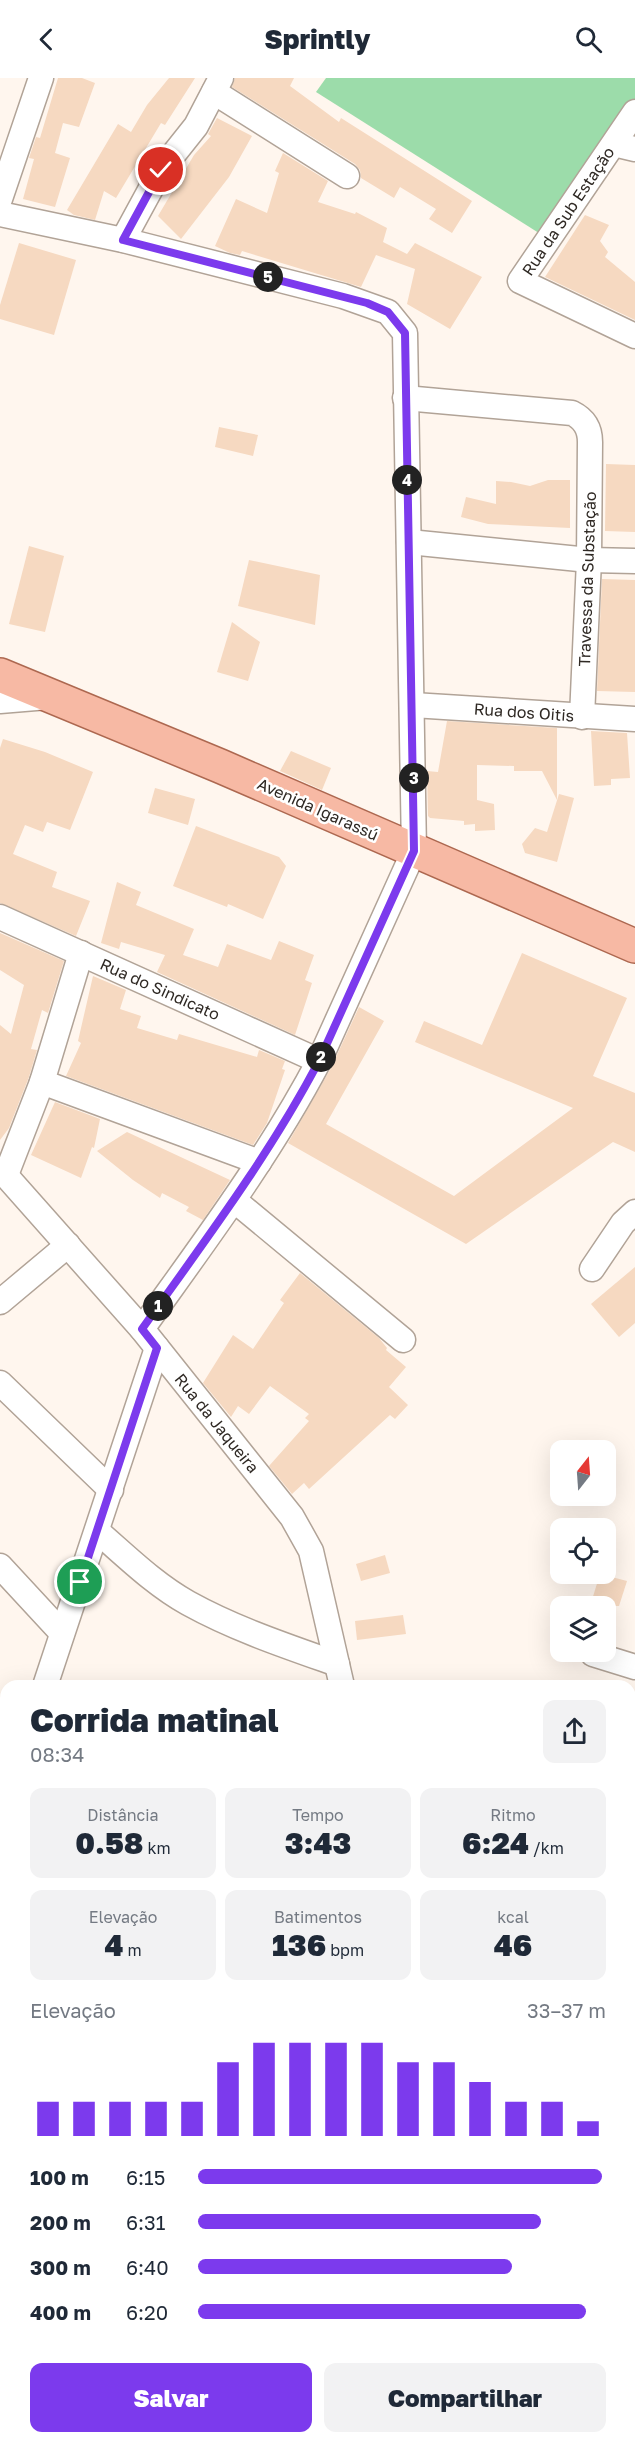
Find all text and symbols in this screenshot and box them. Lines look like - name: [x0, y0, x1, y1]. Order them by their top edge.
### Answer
- icon: back: [30, 23, 63, 56]
- text: Sprintly: [265, 23, 370, 55]
- icon: search: [572, 23, 605, 56]
- street label: Rua da Sub Estação: [517, 143, 619, 279]
- pin: [135, 144, 186, 195]
- icon: check: [144, 153, 177, 186]
- pin: 5: [253, 262, 283, 292]
- text: 5: [263, 267, 273, 287]
- pin: 4: [392, 465, 422, 495]
- text: 4: [402, 470, 412, 490]
- street label: Travessa da Substação: [574, 491, 600, 667]
- street label: Rua dos Oitis: [473, 699, 575, 725]
- pin: 3: [399, 763, 429, 793]
- text: 3: [409, 768, 419, 788]
- street label: Avenida Igarassú: [254, 773, 382, 845]
- street label: Rua do Sindicato: [97, 954, 223, 1024]
- pin: 2: [306, 1042, 336, 1072]
- text: 2: [316, 1047, 326, 1067]
- pin: 1: [143, 1291, 173, 1321]
- text: 1: [154, 1296, 162, 1316]
- street label: Rua da Jaqueira: [171, 1369, 263, 1477]
- north arrow: [550, 1440, 616, 1506]
- map controls: [550, 1440, 616, 1662]
- button: locate: [550, 1518, 616, 1584]
- pin: [54, 1556, 105, 1607]
- icon: arrive: [63, 1565, 96, 1598]
- button: layers: [550, 1596, 616, 1662]
- text: Corrida matinal: [30, 1700, 279, 1739]
- button: share: [543, 1700, 606, 1763]
- text: 08:34: [30, 1742, 85, 1766]
- text: Distância: [87, 1805, 159, 1825]
- text: Tempo: [292, 1805, 344, 1825]
- text: Ritmo: [490, 1805, 536, 1825]
- text: 0.58: [75, 1825, 144, 1861]
- text: 3:43: [285, 1825, 351, 1861]
- text: 6:24: [462, 1825, 529, 1861]
- text: km: [144, 1838, 171, 1858]
- text: /km: [529, 1838, 564, 1858]
- text: Elevação: [89, 1907, 157, 1927]
- text: Batimentos: [274, 1907, 362, 1927]
- text: kcal: [497, 1907, 529, 1927]
- text: 4: [104, 1927, 123, 1963]
- text: 136: [272, 1927, 326, 1963]
- text: 46: [494, 1927, 532, 1963]
- text: m: [123, 1940, 142, 1960]
- text: bpm: [326, 1940, 364, 1960]
- text: Elevação: [30, 1998, 116, 2022]
- text: 33–37 m: [527, 1998, 606, 2022]
- text: 100 m: [30, 2165, 89, 2189]
- text: 6:15: [126, 2165, 165, 2189]
- text: 200 m: [30, 2210, 91, 2234]
- text: 6:31: [126, 2210, 166, 2234]
- text: 300 m: [30, 2255, 91, 2279]
- text: 6:40: [126, 2255, 169, 2279]
- text: 400 m: [30, 2300, 91, 2324]
- text: 6:20: [126, 2300, 168, 2324]
- button: Salvar: [30, 2363, 312, 2432]
- button: Compartilhar: [324, 2363, 606, 2432]

